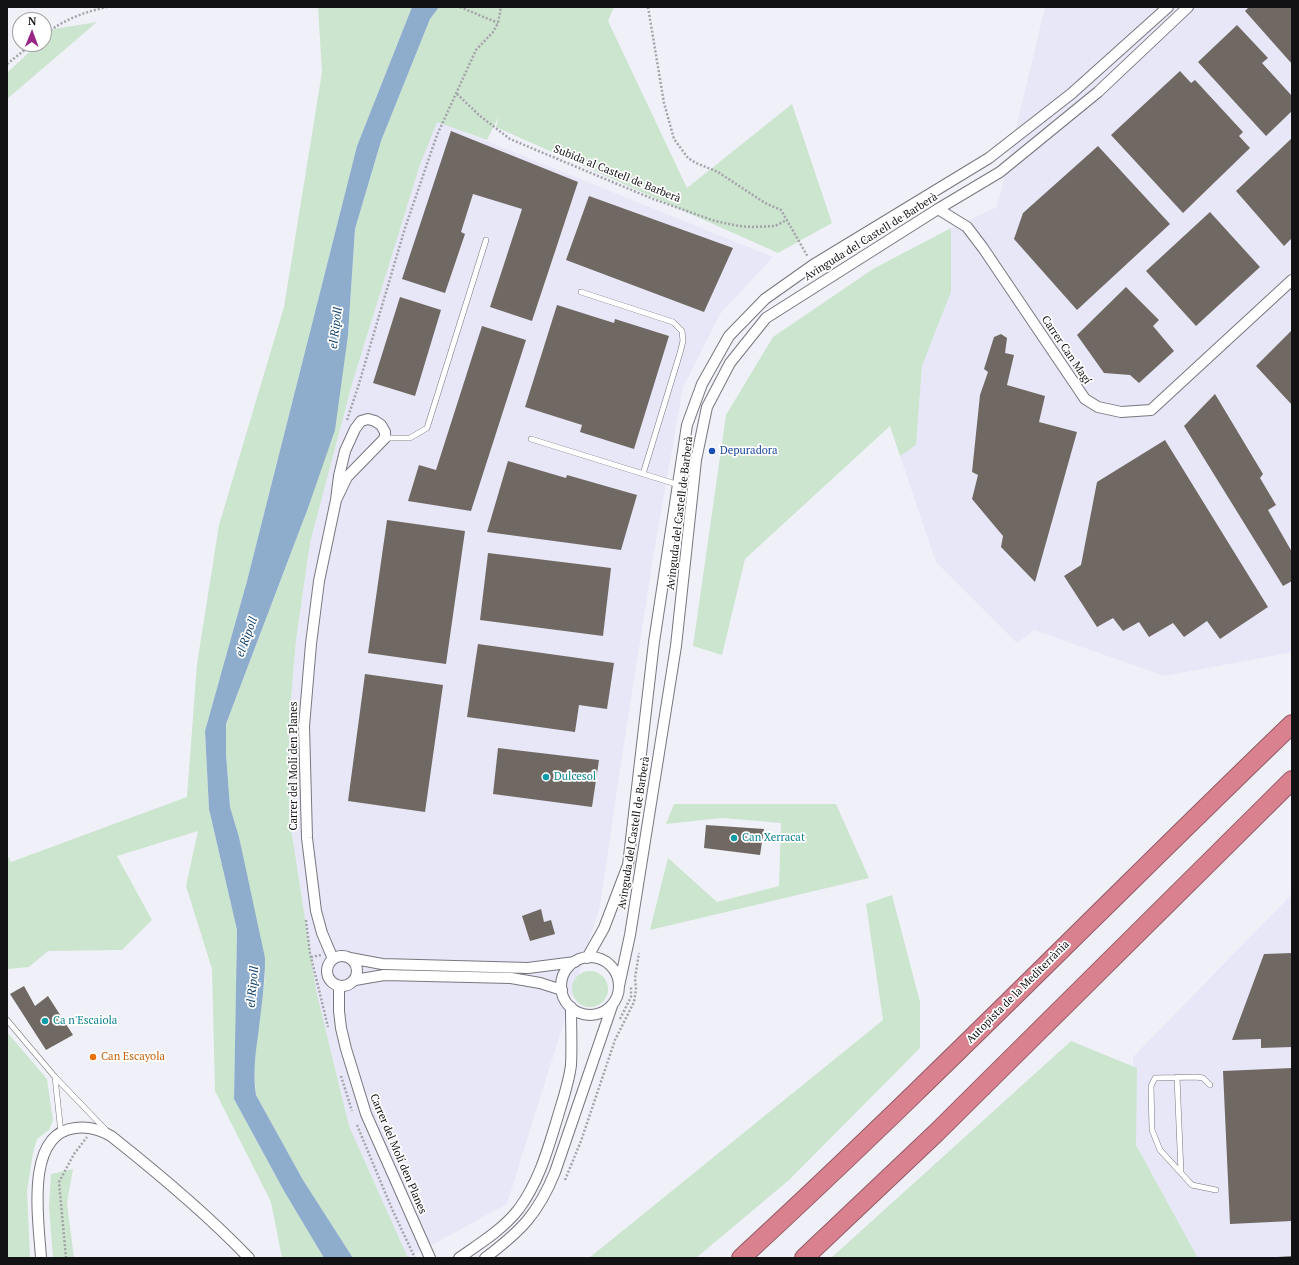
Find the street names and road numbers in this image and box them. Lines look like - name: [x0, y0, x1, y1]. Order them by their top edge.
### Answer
- street label: Subida al Castell de Barberà: [552, 142, 682, 206]
- street label: Avinguda del Castell de Barberà: [802, 190, 940, 284]
- street label: Carrer Can Magí: [1038, 313, 1094, 387]
- street label: Avinguda del Castell de Barberà: [664, 435, 696, 591]
- street label: Carrer del Molí den Planes: [287, 701, 301, 831]
- street label: Avinguda del Castell de Barberà: [615, 756, 653, 910]
- street label: Autopista de la Mediterrània: [964, 938, 1072, 1046]
- street label: Carrer del Molí den Planes: [367, 1092, 429, 1216]

